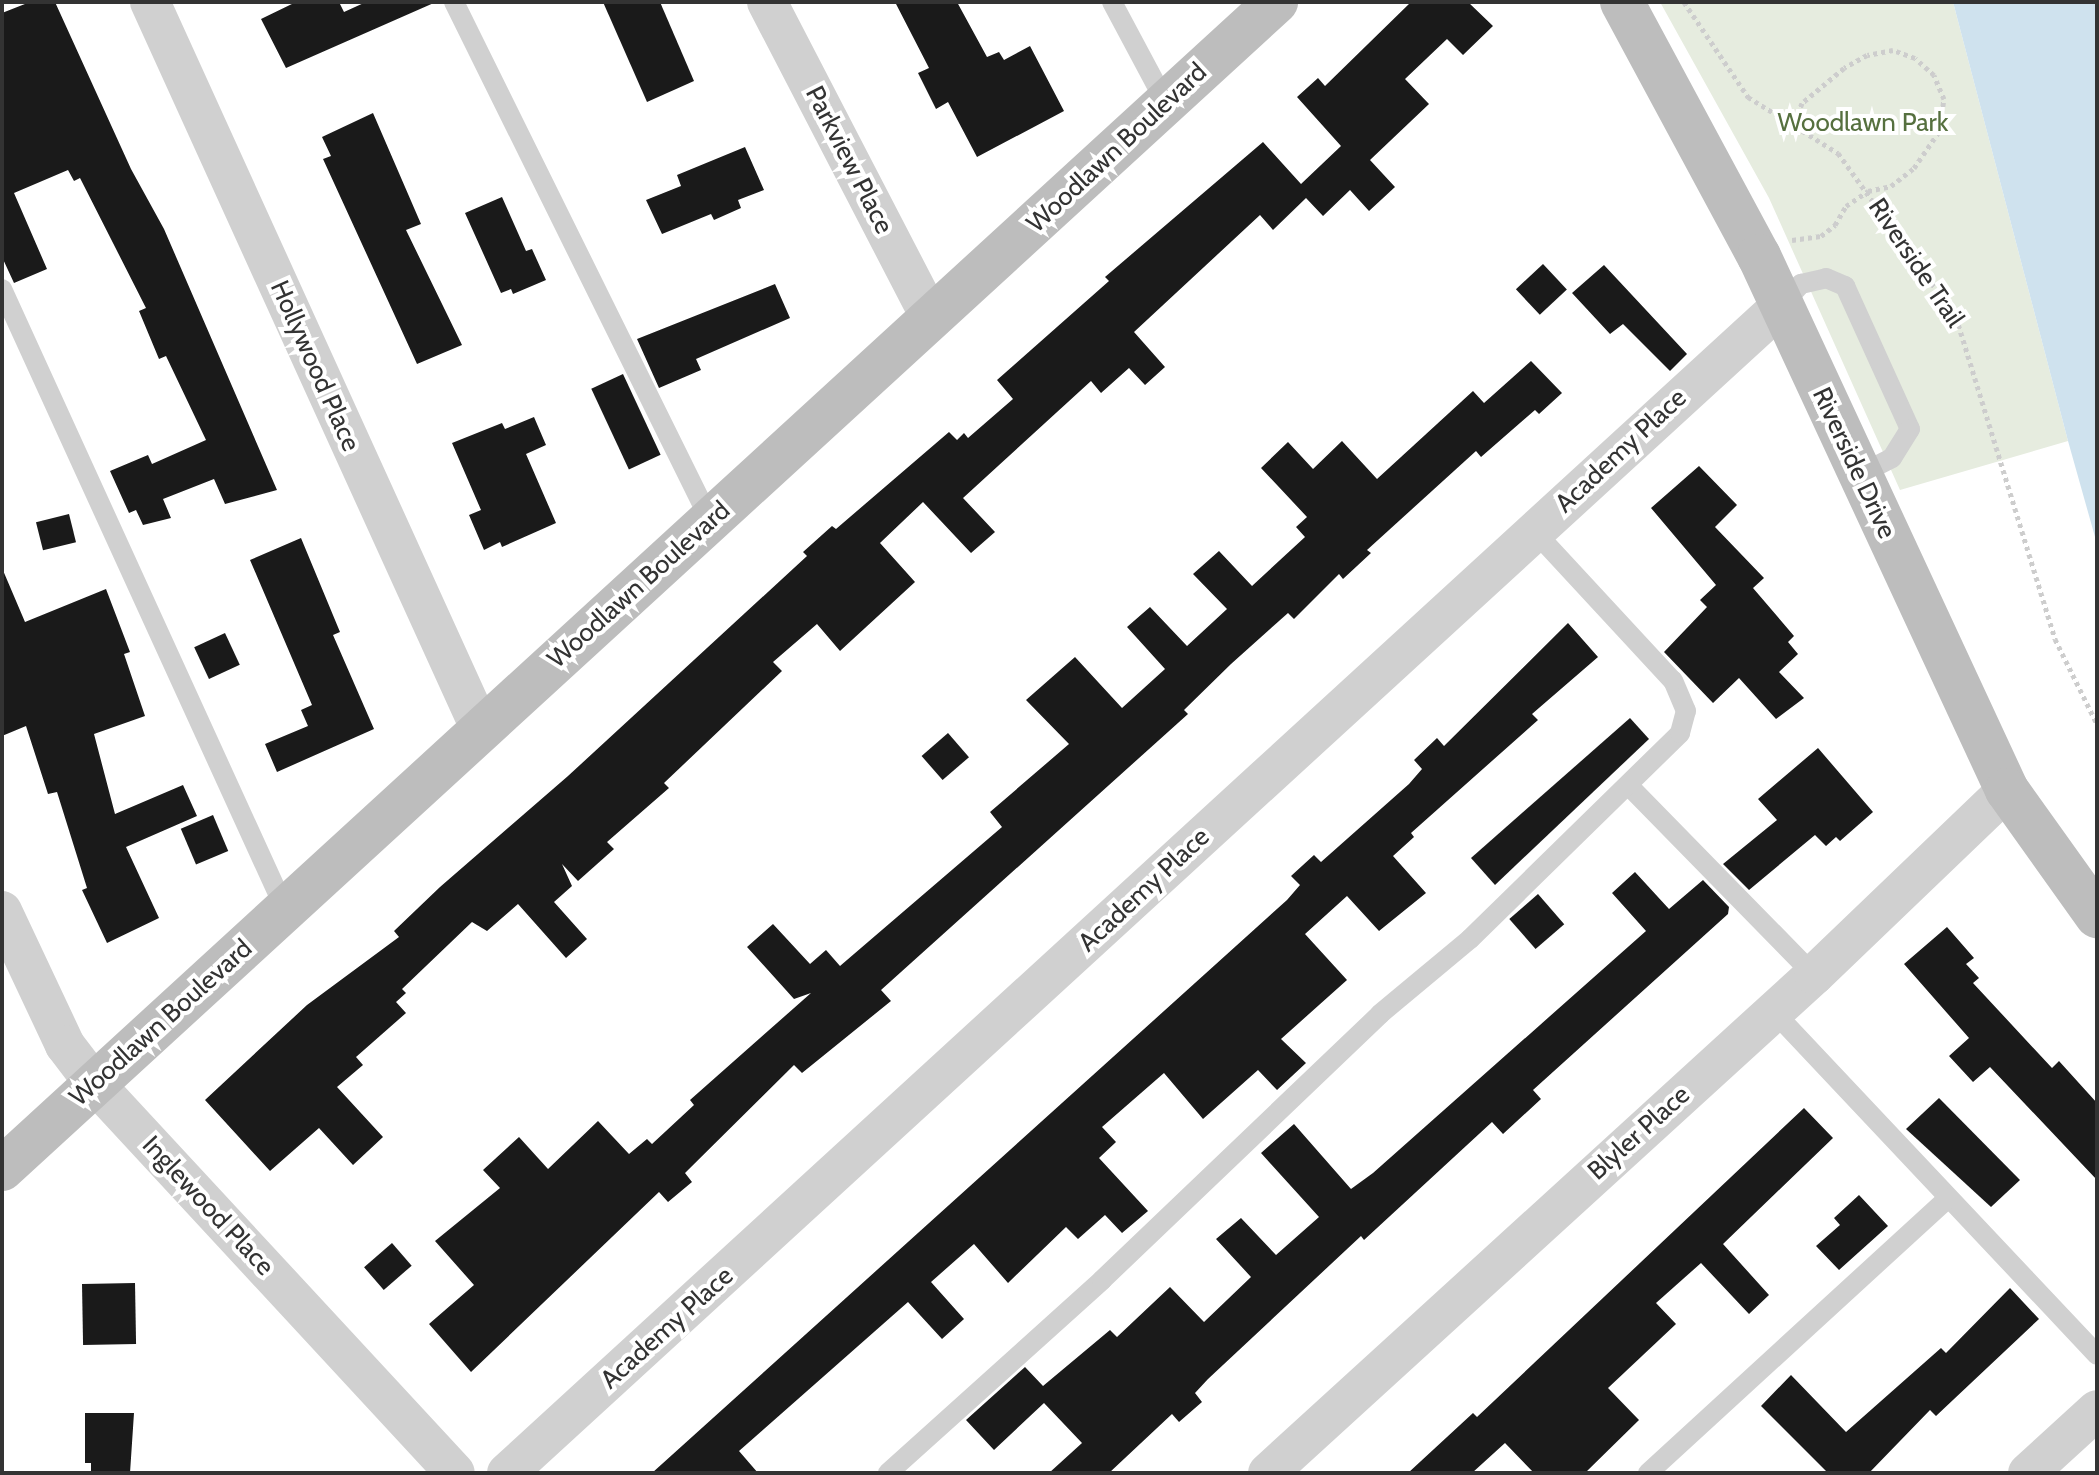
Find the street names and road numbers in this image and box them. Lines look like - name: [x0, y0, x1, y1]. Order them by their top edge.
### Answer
- street label: Woodlawn Boulevard: [1021, 57, 1213, 239]
- street label: Parkview Place: [798, 81, 900, 239]
- street label: Riverside Trail: [1861, 193, 1971, 333]
- street label: Hollywood Place: [263, 276, 367, 456]
- street label: Academy Place: [1549, 382, 1693, 520]
- street label: Riverside Drive: [1805, 382, 1903, 544]
- street label: Woodlawn Boulevard: [542, 495, 736, 675]
- street label: Academy Place: [1072, 821, 1216, 959]
- street label: Woodlawn Boulevard: [64, 933, 258, 1113]
- street label: Blyler Place: [1582, 1079, 1696, 1187]
- street label: Inglewood Place: [136, 1130, 280, 1282]
- street label: Academy Place: [594, 1260, 740, 1396]

